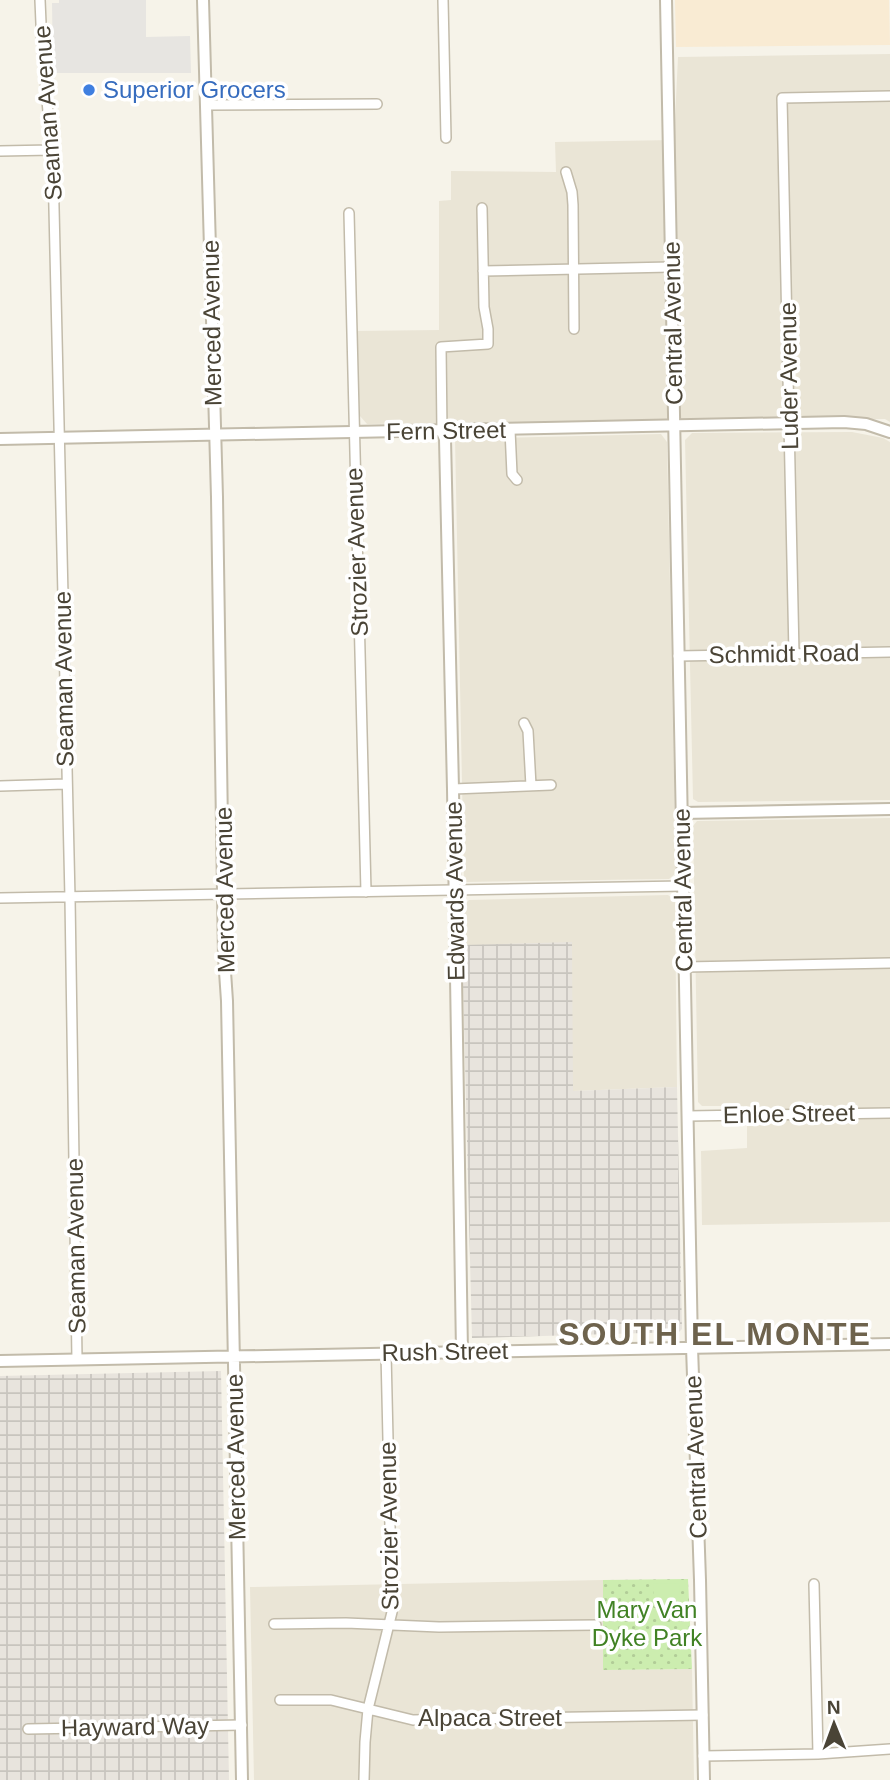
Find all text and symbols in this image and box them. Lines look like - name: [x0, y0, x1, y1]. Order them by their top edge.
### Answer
- street label: Seaman Avenue: [28, 24, 67, 202]
- place label: Superior Grocers: [103, 76, 286, 103]
- marker: Superior Grocers: [81, 82, 97, 98]
- street label: Merced Avenue: [197, 240, 226, 406]
- street label: Central Avenue: [658, 241, 687, 405]
- street label: Luder Avenue: [774, 302, 803, 450]
- street label: Fern Street: [386, 416, 507, 445]
- street label: Strozier Avenue: [340, 467, 373, 637]
- street label: Seaman Avenue: [48, 591, 79, 767]
- street label: Schmidt Road: [708, 639, 860, 668]
- street label: Edwards Avenue: [439, 801, 470, 981]
- street label: Merced Avenue: [210, 807, 239, 973]
- street label: Central Avenue: [668, 808, 697, 972]
- street label: Enloe Street: [723, 1099, 856, 1128]
- street label: Seaman Avenue: [60, 1158, 91, 1334]
- district label: SOUTH EL MONTE: [558, 1316, 872, 1352]
- street label: Rush Street: [381, 1337, 509, 1366]
- street label: Merced Avenue: [221, 1374, 250, 1540]
- street label: Central Avenue: [679, 1375, 712, 1539]
- street label: Strozier Avenue: [374, 1441, 403, 1611]
- park label: Mary Van Dyke Park: [592, 1596, 703, 1651]
- north arrow: [799, 1689, 869, 1759]
- text: N: [827, 1697, 841, 1718]
- street label: Alpaca Street: [418, 1704, 562, 1731]
- street label: Hayward Way: [61, 1712, 209, 1741]

